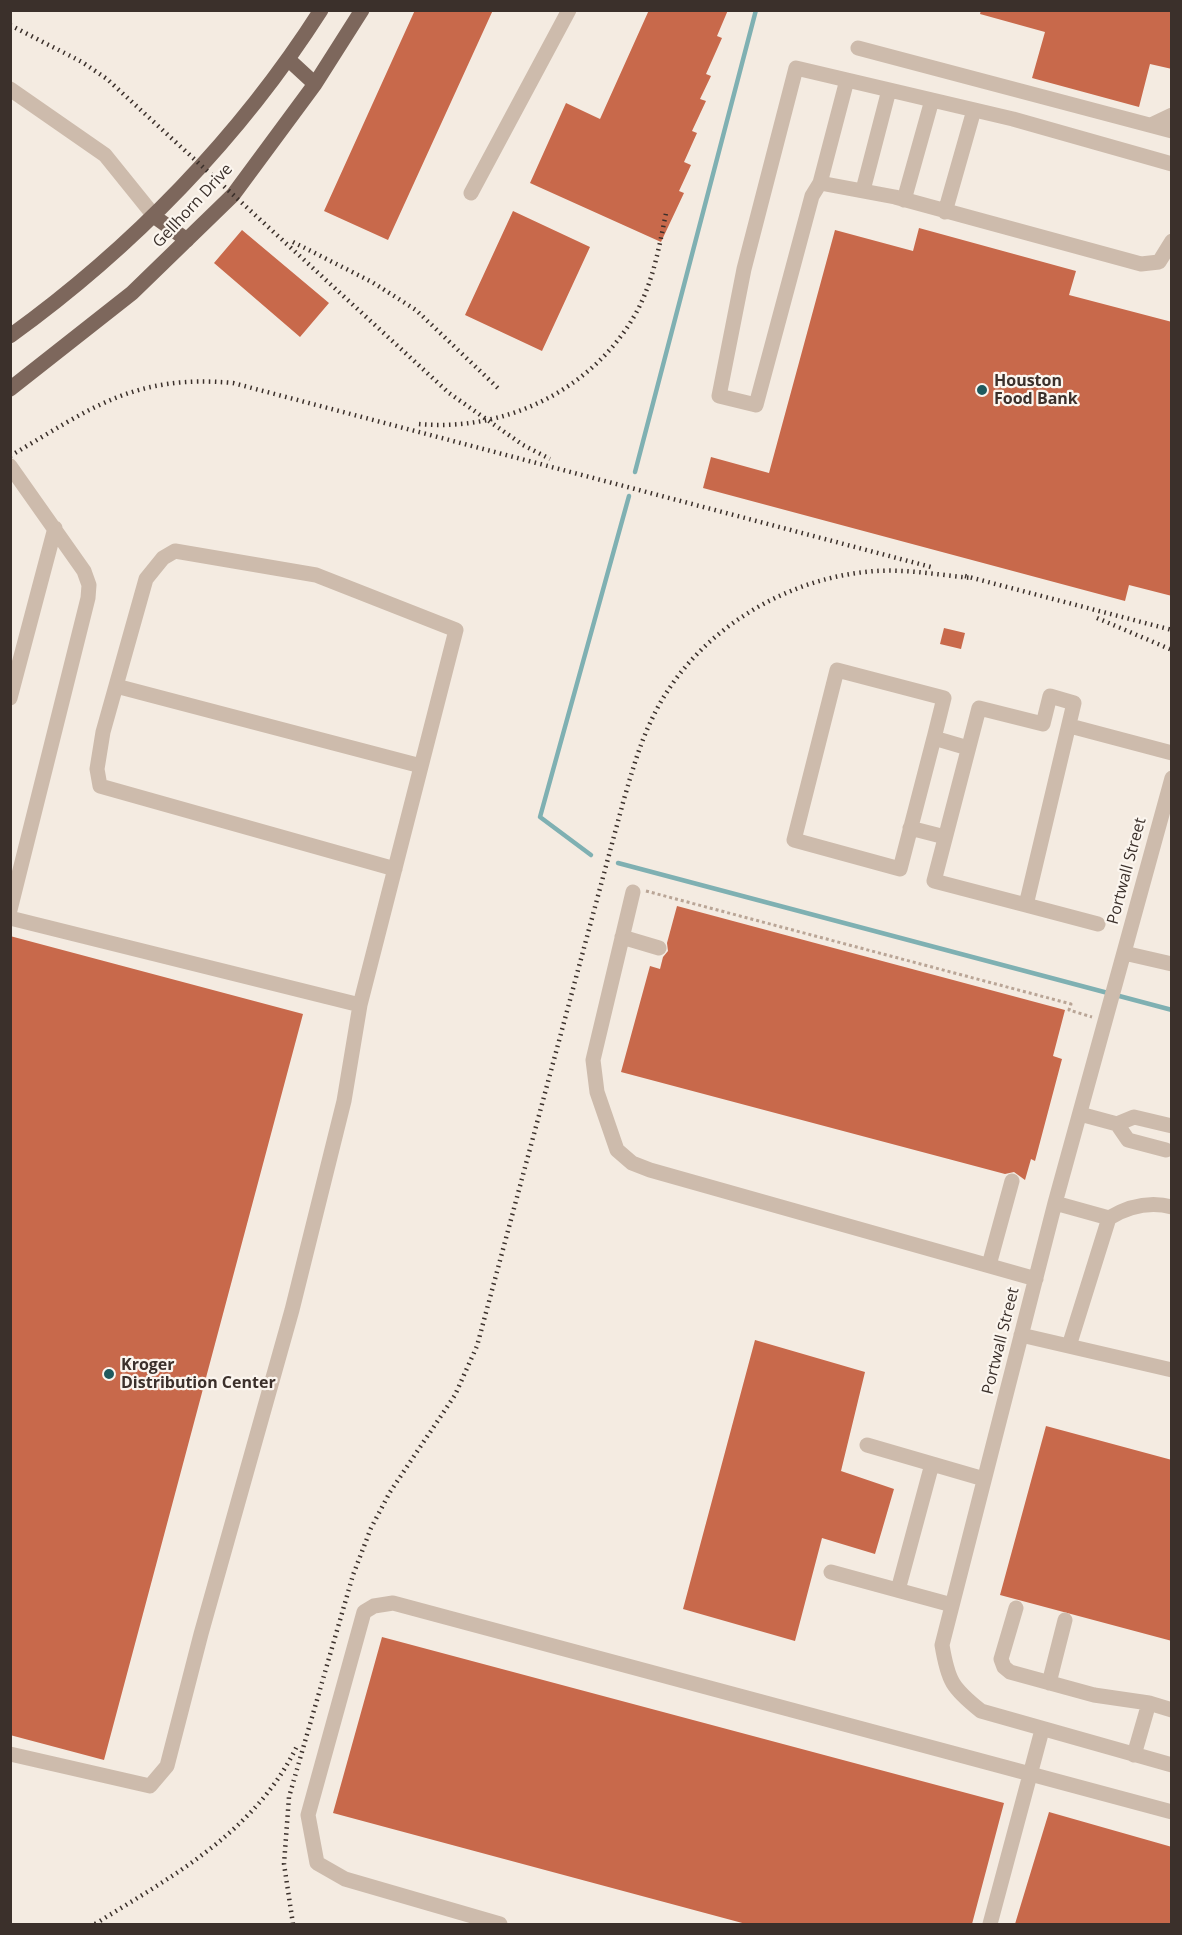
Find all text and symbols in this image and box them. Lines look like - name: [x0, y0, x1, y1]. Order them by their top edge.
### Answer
- street label: Gellhorn Drive: [149, 160, 237, 252]
- place label: Houston Food Bank: [994, 371, 1078, 409]
- marker: Houston Food Bank: [975, 383, 989, 397]
- street label: Portwall Street: [1104, 816, 1150, 926]
- street label: Portwall Street: [978, 1285, 1024, 1397]
- place label: Kroger Distribution Center: [121, 1355, 276, 1393]
- marker: Kroger Distribution Center: [102, 1367, 116, 1381]

